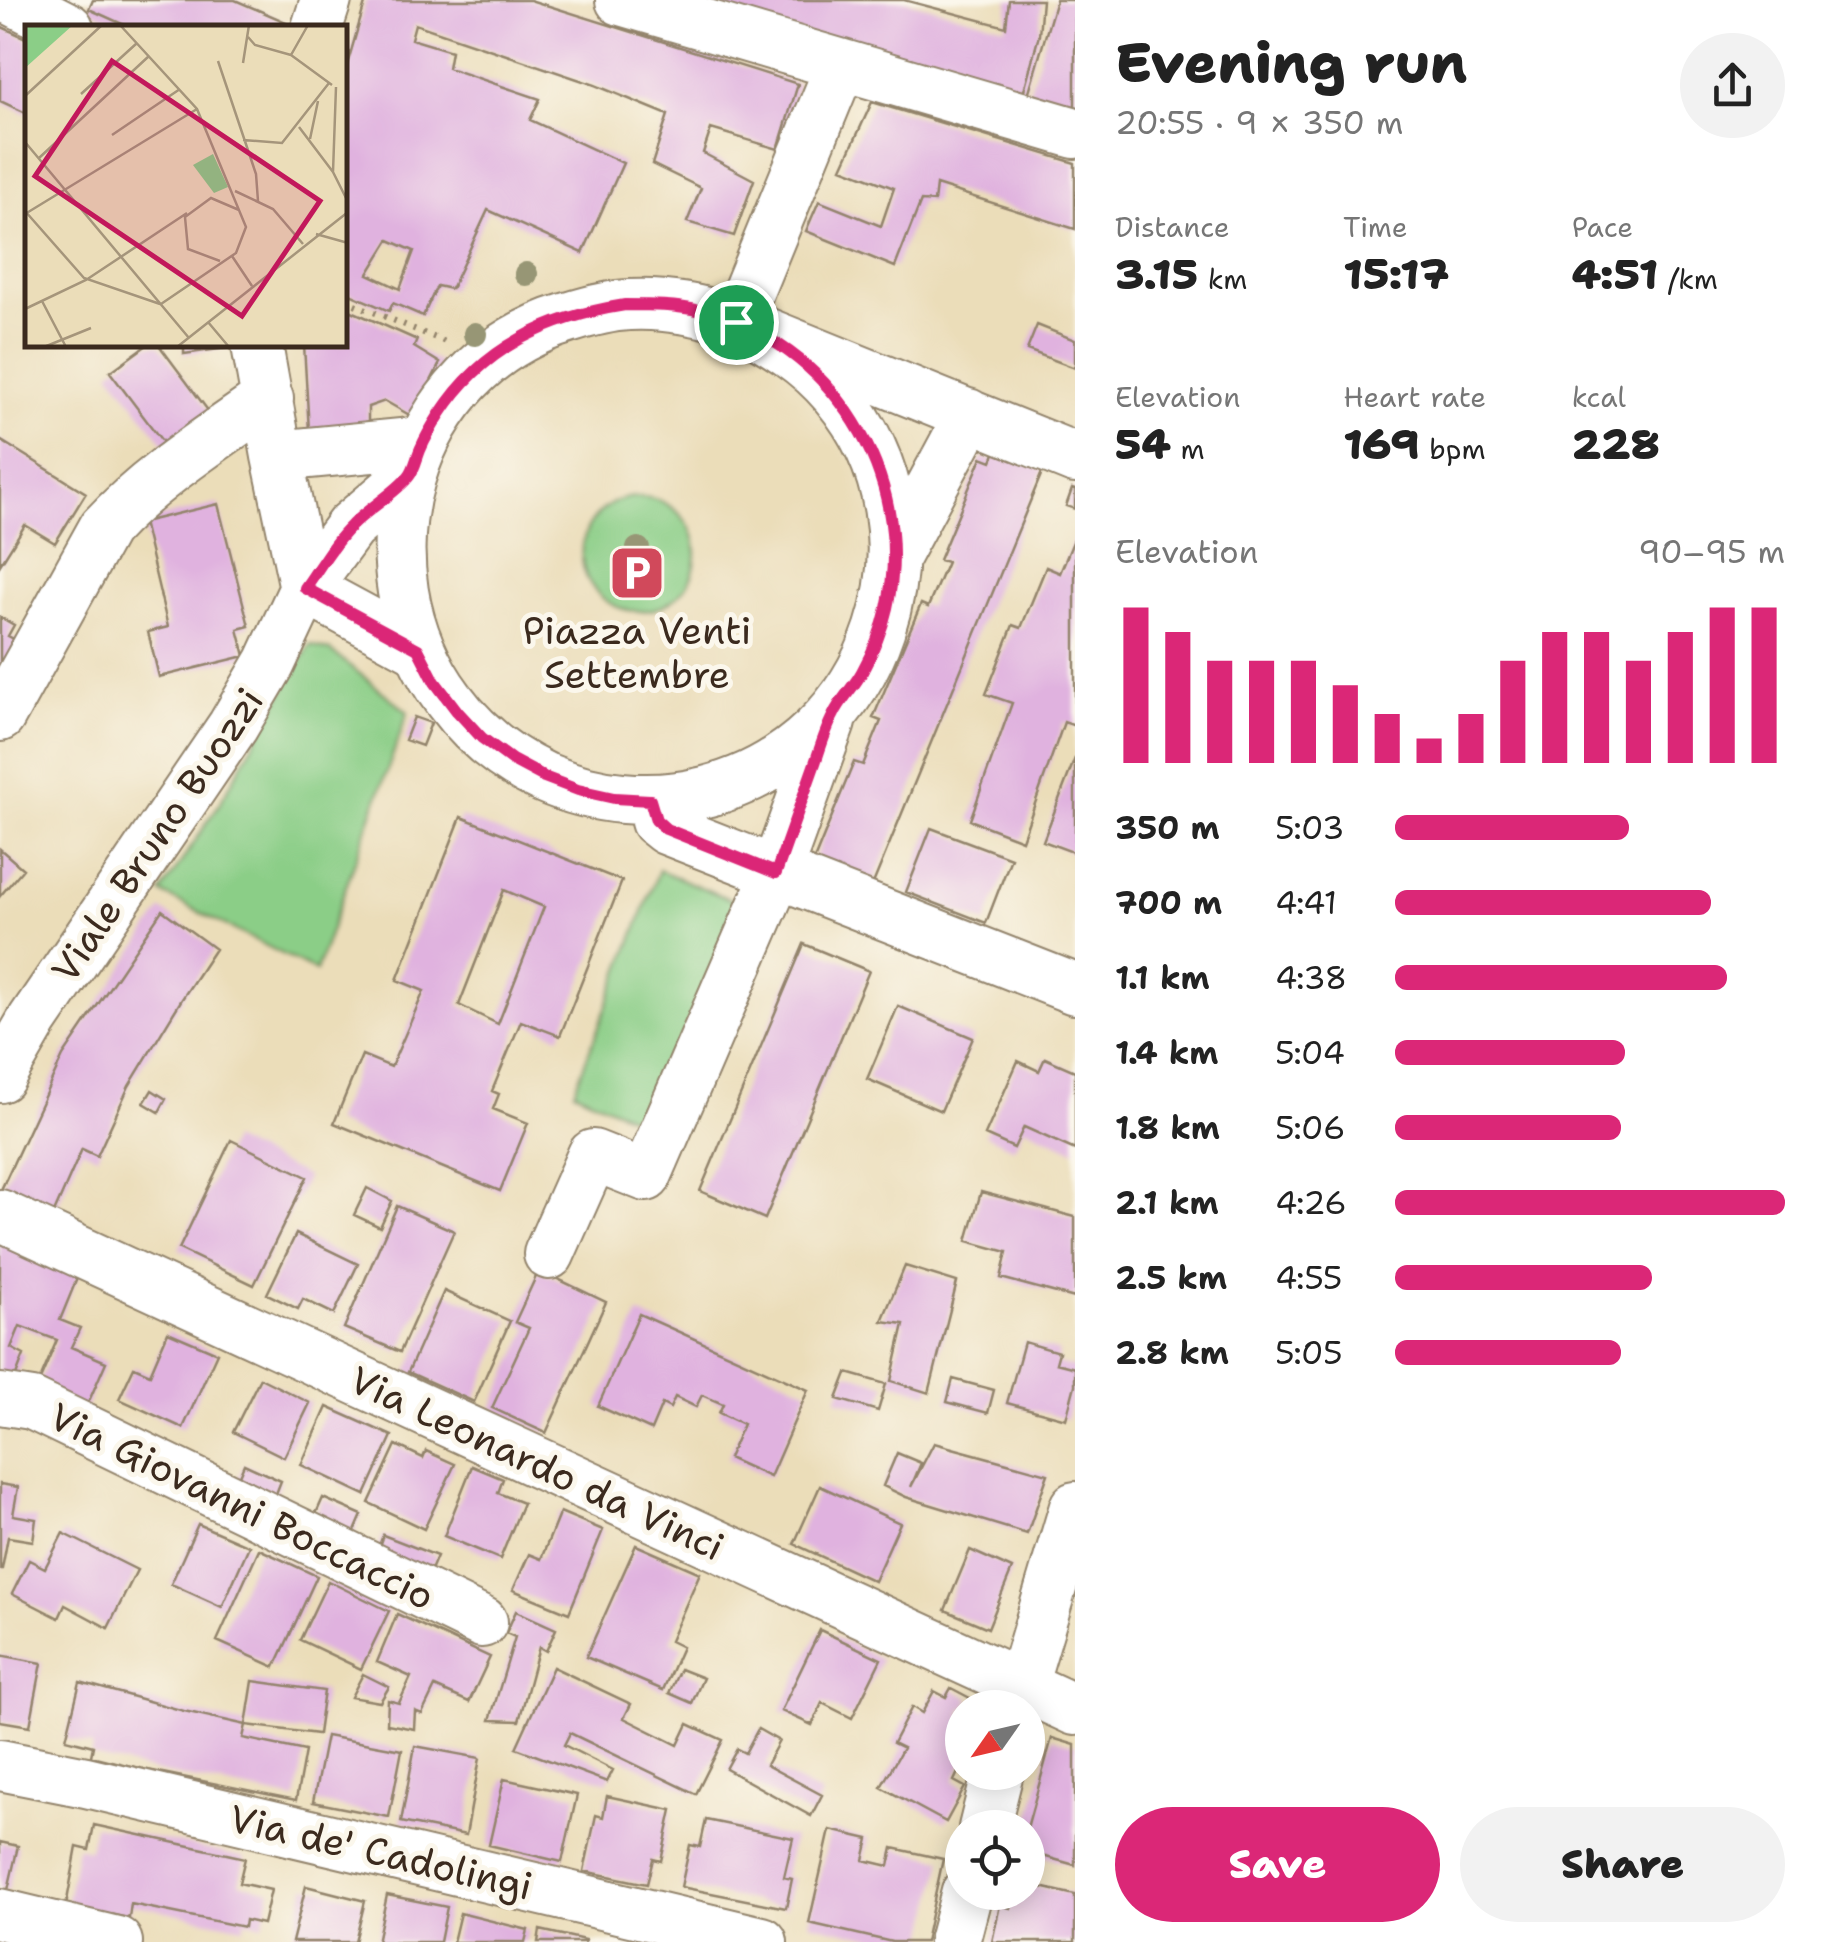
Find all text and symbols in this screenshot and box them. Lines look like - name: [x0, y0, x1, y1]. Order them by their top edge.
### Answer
- inset map: [25, 25, 348, 348]
- text: Evening run: [1115, 26, 1467, 100]
- button: share: [1680, 33, 1785, 138]
- text: 20:55 · 9 × 350 m: [1115, 101, 1403, 144]
- text: Distance: [1115, 208, 1230, 246]
- text: Time: [1343, 208, 1408, 246]
- text: Pace: [1572, 208, 1633, 246]
- text: 3.15: [1115, 246, 1198, 302]
- text: 15:17: [1343, 246, 1449, 302]
- text: 4:51: [1572, 246, 1658, 302]
- text: km: [1198, 260, 1247, 298]
- text: /km: [1658, 260, 1718, 298]
- pin: [694, 280, 779, 365]
- icon: arrive: [709, 295, 764, 350]
- text: Elevation: [1115, 378, 1240, 416]
- text: Heart rate: [1343, 378, 1486, 416]
- text: kcal: [1572, 378, 1626, 416]
- text: 54: [1115, 416, 1171, 472]
- text: 169: [1343, 416, 1420, 472]
- text: 228: [1572, 416, 1660, 472]
- text: m: [1171, 430, 1205, 468]
- text: bpm: [1420, 430, 1486, 468]
- text: Elevation: [1115, 530, 1258, 573]
- text: 90–95 m: [1638, 530, 1785, 573]
- parking icon: Piazza Venti Settembre: [607, 543, 667, 603]
- place label: Piazza Venti Settembre: [523, 605, 751, 700]
- street label: Viale Bruno Buozzi: [39, 678, 275, 992]
- text: 350 m: [1115, 806, 1220, 849]
- text: 5:03: [1275, 806, 1344, 849]
- text: 700 m: [1115, 881, 1222, 924]
- text: 4:41: [1275, 881, 1337, 924]
- text: 1.1 km: [1115, 956, 1210, 999]
- text: 4:38: [1275, 956, 1347, 999]
- text: 1.4 km: [1115, 1031, 1218, 1074]
- text: 5:04: [1275, 1031, 1345, 1074]
- text: 1.8 km: [1115, 1106, 1220, 1149]
- text: 5:06: [1275, 1106, 1345, 1149]
- text: 2.1 km: [1115, 1181, 1219, 1224]
- text: 4:26: [1275, 1181, 1347, 1224]
- text: 2.5 km: [1115, 1256, 1227, 1299]
- text: 4:55: [1275, 1256, 1342, 1299]
- text: 2.8 km: [1115, 1331, 1229, 1374]
- text: 5:05: [1275, 1331, 1343, 1374]
- street label: Via Leonardo da Vinci: [342, 1354, 732, 1572]
- street label: Via Giovanni Boccaccio: [41, 1391, 443, 1621]
- north arrow: [945, 1690, 1045, 1790]
- map controls: [945, 1690, 1045, 1910]
- street label: Via de' Cadolingi: [225, 1792, 537, 1912]
- button: Save: [1115, 1807, 1440, 1922]
- button: Share: [1460, 1807, 1785, 1922]
- button: locate: [945, 1810, 1045, 1910]

